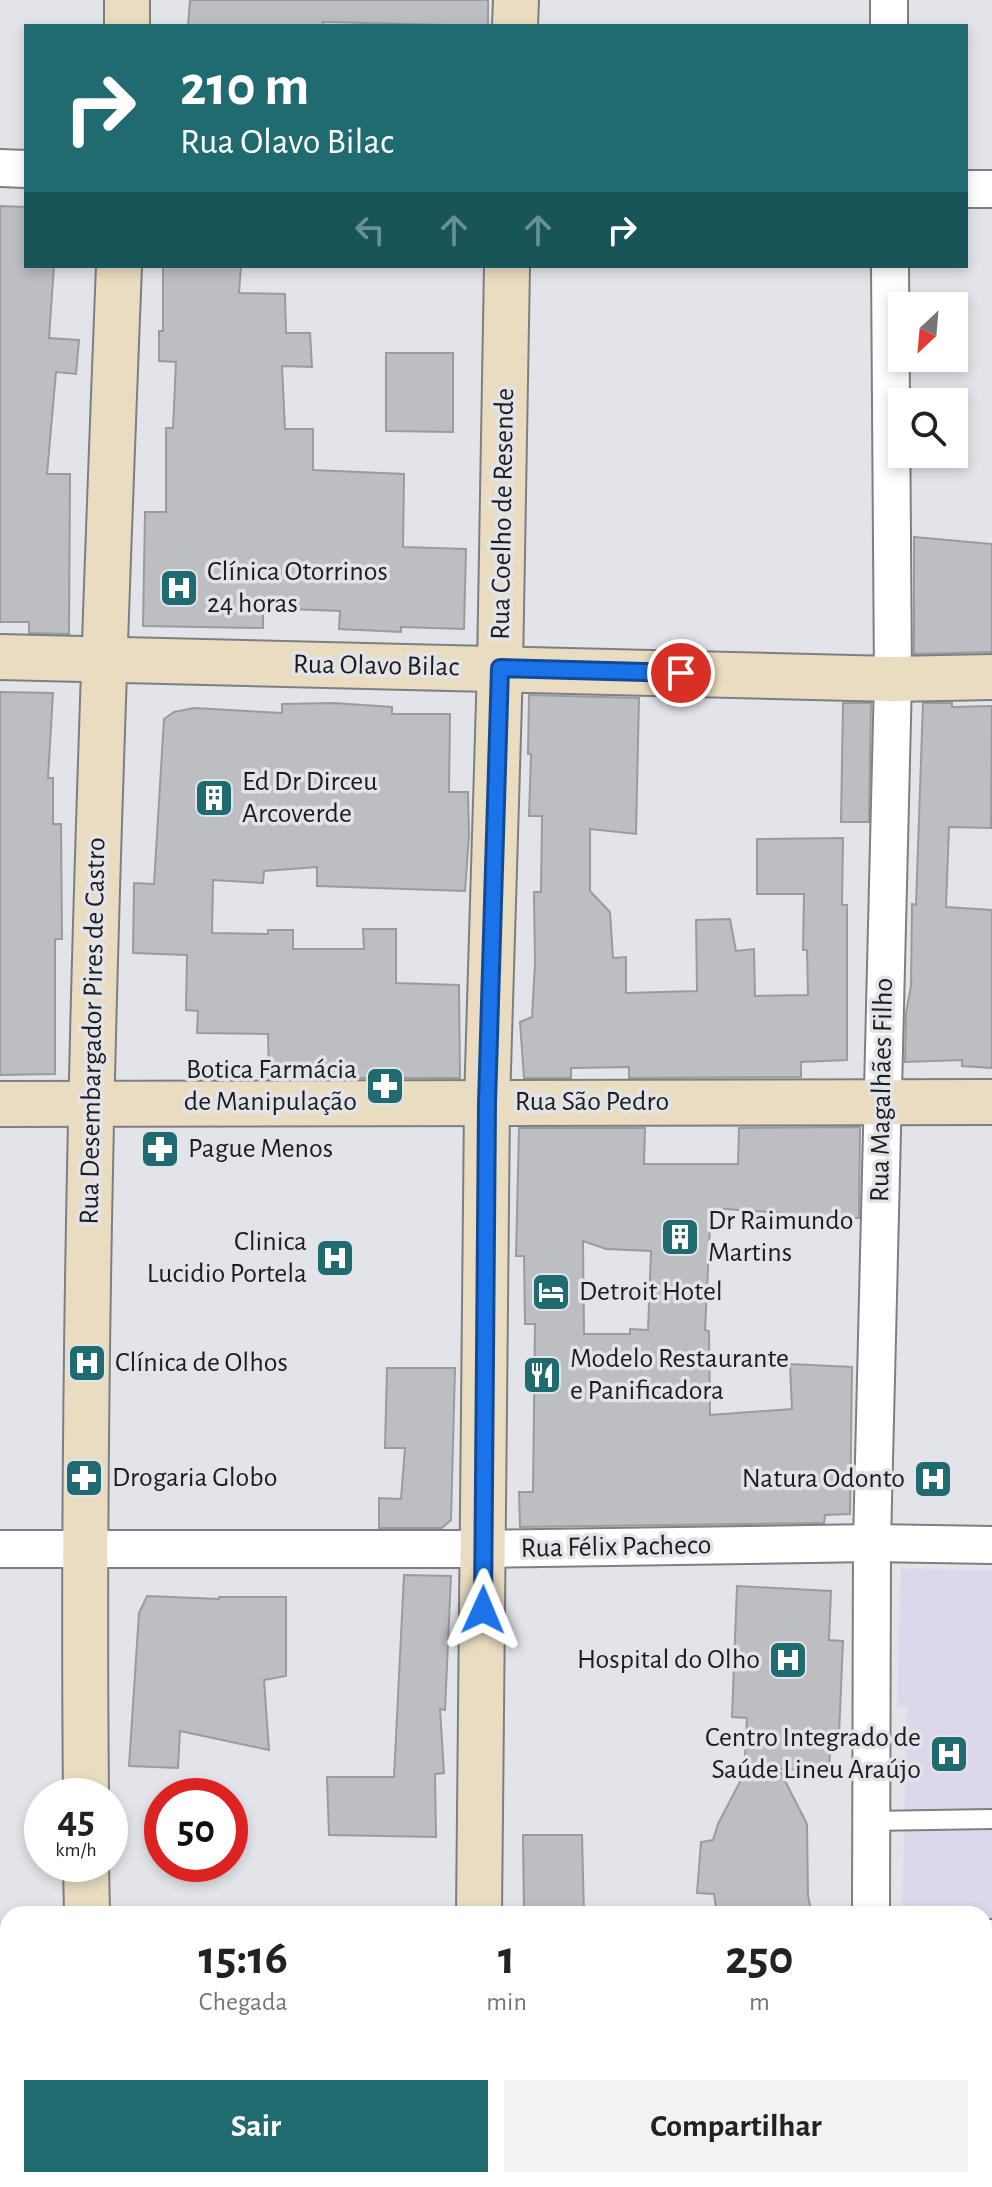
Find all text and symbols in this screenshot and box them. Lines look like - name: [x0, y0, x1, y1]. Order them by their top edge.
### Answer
- icon: right: [48, 56, 152, 160]
- text: 210 m: [180, 59, 309, 115]
- text: Rua Olavo Bilac: [180, 124, 394, 160]
- icon: left: [348, 208, 392, 252]
- icon: ahead: [432, 208, 476, 252]
- icon: ahead: [516, 208, 560, 252]
- icon: right: [600, 208, 644, 252]
- north arrow: [888, 292, 968, 372]
- map controls: [888, 292, 968, 468]
- street label: Rua Coelho de Resende: [487, 388, 519, 640]
- button: search: [888, 388, 968, 468]
- place label: Clínica Otorrinos 24 horas: [207, 558, 388, 618]
- hospital icon: Clínica Otorrinos 24 horas: [158, 567, 200, 609]
- pin: [647, 639, 715, 707]
- street label: Rua Olavo Bilac: [293, 651, 460, 681]
- icon: arrive: [659, 651, 703, 695]
- place label: Ed Dr Dirceu Arcoverde: [242, 768, 378, 828]
- building icon: Ed Dr Dirceu Arcoverde: [193, 777, 235, 819]
- street label: Rua Desembargador Pires de Castro: [76, 837, 110, 1225]
- street label: Rua Magalhães Filho: [866, 978, 898, 1202]
- place label: Botica Farmácia de Manipulação: [184, 1056, 357, 1116]
- pharmacy icon: Botica Farmácia de Manipulação: [364, 1065, 406, 1107]
- street label: Rua São Pedro: [515, 1088, 669, 1116]
- pharmacy icon: Pague Menos: [139, 1128, 181, 1170]
- place label: Pague Menos: [188, 1135, 333, 1163]
- place label: Dr Raimundo Martins: [708, 1207, 854, 1267]
- building icon: Dr Raimundo Martins: [659, 1216, 701, 1258]
- place label: Clinica Lucidio Portela: [147, 1228, 307, 1288]
- hospital icon: Clinica Lucidio Portela: [314, 1237, 356, 1279]
- hotel icon: Detroit Hotel: [530, 1271, 572, 1313]
- place label: Detroit Hotel: [579, 1278, 723, 1306]
- hospital icon: Clínica de Olhos: [66, 1342, 108, 1384]
- place label: Modelo Restaurante e Panificadora: [570, 1345, 789, 1405]
- place label: Clínica de Olhos: [115, 1349, 288, 1377]
- restaurant icon: Modelo Restaurante e Panificadora: [521, 1354, 563, 1396]
- pharmacy icon: Drogaria Globo: [63, 1457, 105, 1499]
- hospital icon: Natura Odonto: [912, 1458, 954, 1500]
- place label: Drogaria Globo: [112, 1464, 277, 1492]
- place label: Natura Odonto: [742, 1465, 905, 1493]
- street label: Rua Félix Pacheco: [520, 1531, 712, 1563]
- position arrow: [441, 1568, 525, 1652]
- hospital icon: Hospital do Olho: [767, 1639, 809, 1681]
- place label: Hospital do Olho: [577, 1646, 760, 1674]
- place label: Centro Integrado de Saúde Lineu Araújo: [705, 1724, 921, 1784]
- hospital icon: Centro Integrado de Saúde Lineu Araújo: [928, 1733, 970, 1775]
- speed limit sign: 50: [144, 1778, 248, 1882]
- text: 45: [57, 1800, 95, 1840]
- text: km/h: [55, 1840, 97, 1860]
- text: 15:16: [198, 1935, 288, 1983]
- text: 1: [498, 1935, 515, 1983]
- text: 250: [725, 1935, 794, 1983]
- text: Chegada: [199, 1989, 287, 2015]
- text: min: [486, 1989, 527, 2015]
- text: m: [749, 1989, 770, 2015]
- button: Sair: [24, 2080, 488, 2172]
- button: Compartilhar: [504, 2080, 968, 2172]

